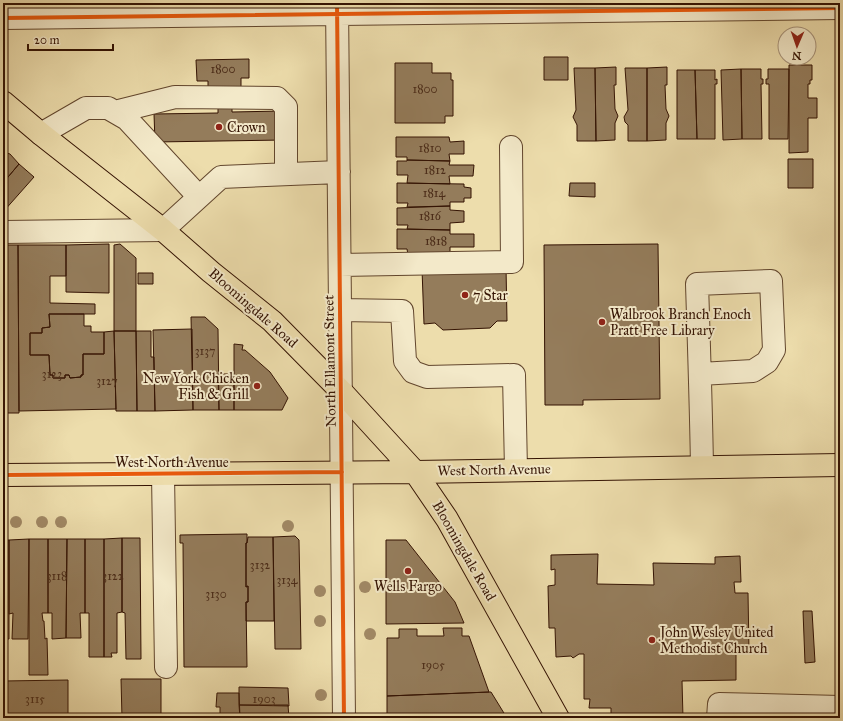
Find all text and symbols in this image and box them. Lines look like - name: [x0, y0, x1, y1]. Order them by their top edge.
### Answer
- scale bar: [28, 26, 113, 52]
- north arrow: [777, 26, 817, 66]
- text: 20 m: [34, 33, 60, 47]
- text: N: [791, 49, 802, 62]
- house number: 1800: [210, 62, 236, 76]
- house number: 1800: [412, 82, 438, 96]
- place label: Crown: [227, 119, 266, 136]
- marker: Crown: [214, 122, 224, 132]
- house number: 1810: [419, 141, 441, 155]
- house number: 1812: [424, 163, 446, 177]
- house number: 1814: [423, 186, 446, 200]
- house number: 1816: [419, 209, 442, 223]
- house number: 1818: [425, 234, 447, 248]
- street label: Bloomingdale Road: [205, 265, 301, 351]
- place label: 7 Star: [473, 287, 508, 304]
- marker: 7 Star: [460, 290, 470, 300]
- street label: North Ellamont Street: [320, 295, 340, 427]
- place label: Walbrook Branch Enoch Pratt Free Library: [610, 306, 751, 339]
- marker: Walbrook Branch Enoch Pratt Free Library: [597, 317, 607, 327]
- house number: 3137: [195, 344, 215, 358]
- house number: 3123: [42, 367, 62, 381]
- place label: New York Chicken Fish & Grill: [143, 370, 249, 403]
- house number: 3127: [96, 374, 118, 388]
- marker: New York Chicken Fish & Grill: [252, 381, 262, 391]
- street label: West North Avenue: [115, 454, 229, 471]
- street label: West North Avenue: [437, 461, 551, 479]
- street label: Bloomingdale Road: [429, 498, 499, 604]
- house number: 3132: [250, 558, 270, 572]
- marker: Wells Fargo: [403, 566, 413, 576]
- house number: 3118: [47, 569, 67, 583]
- house number: 3122: [102, 569, 124, 583]
- house number: 3134: [276, 573, 298, 587]
- place label: Wells Fargo: [374, 578, 442, 595]
- house number: 3130: [205, 587, 227, 601]
- place label: John Wesley United Methodist Church: [658, 624, 773, 657]
- marker: John Wesley United Methodist Church: [647, 635, 657, 645]
- house number: 1905: [421, 658, 445, 672]
- house number: 3115: [25, 692, 45, 706]
- house number: 1903: [253, 692, 276, 706]

